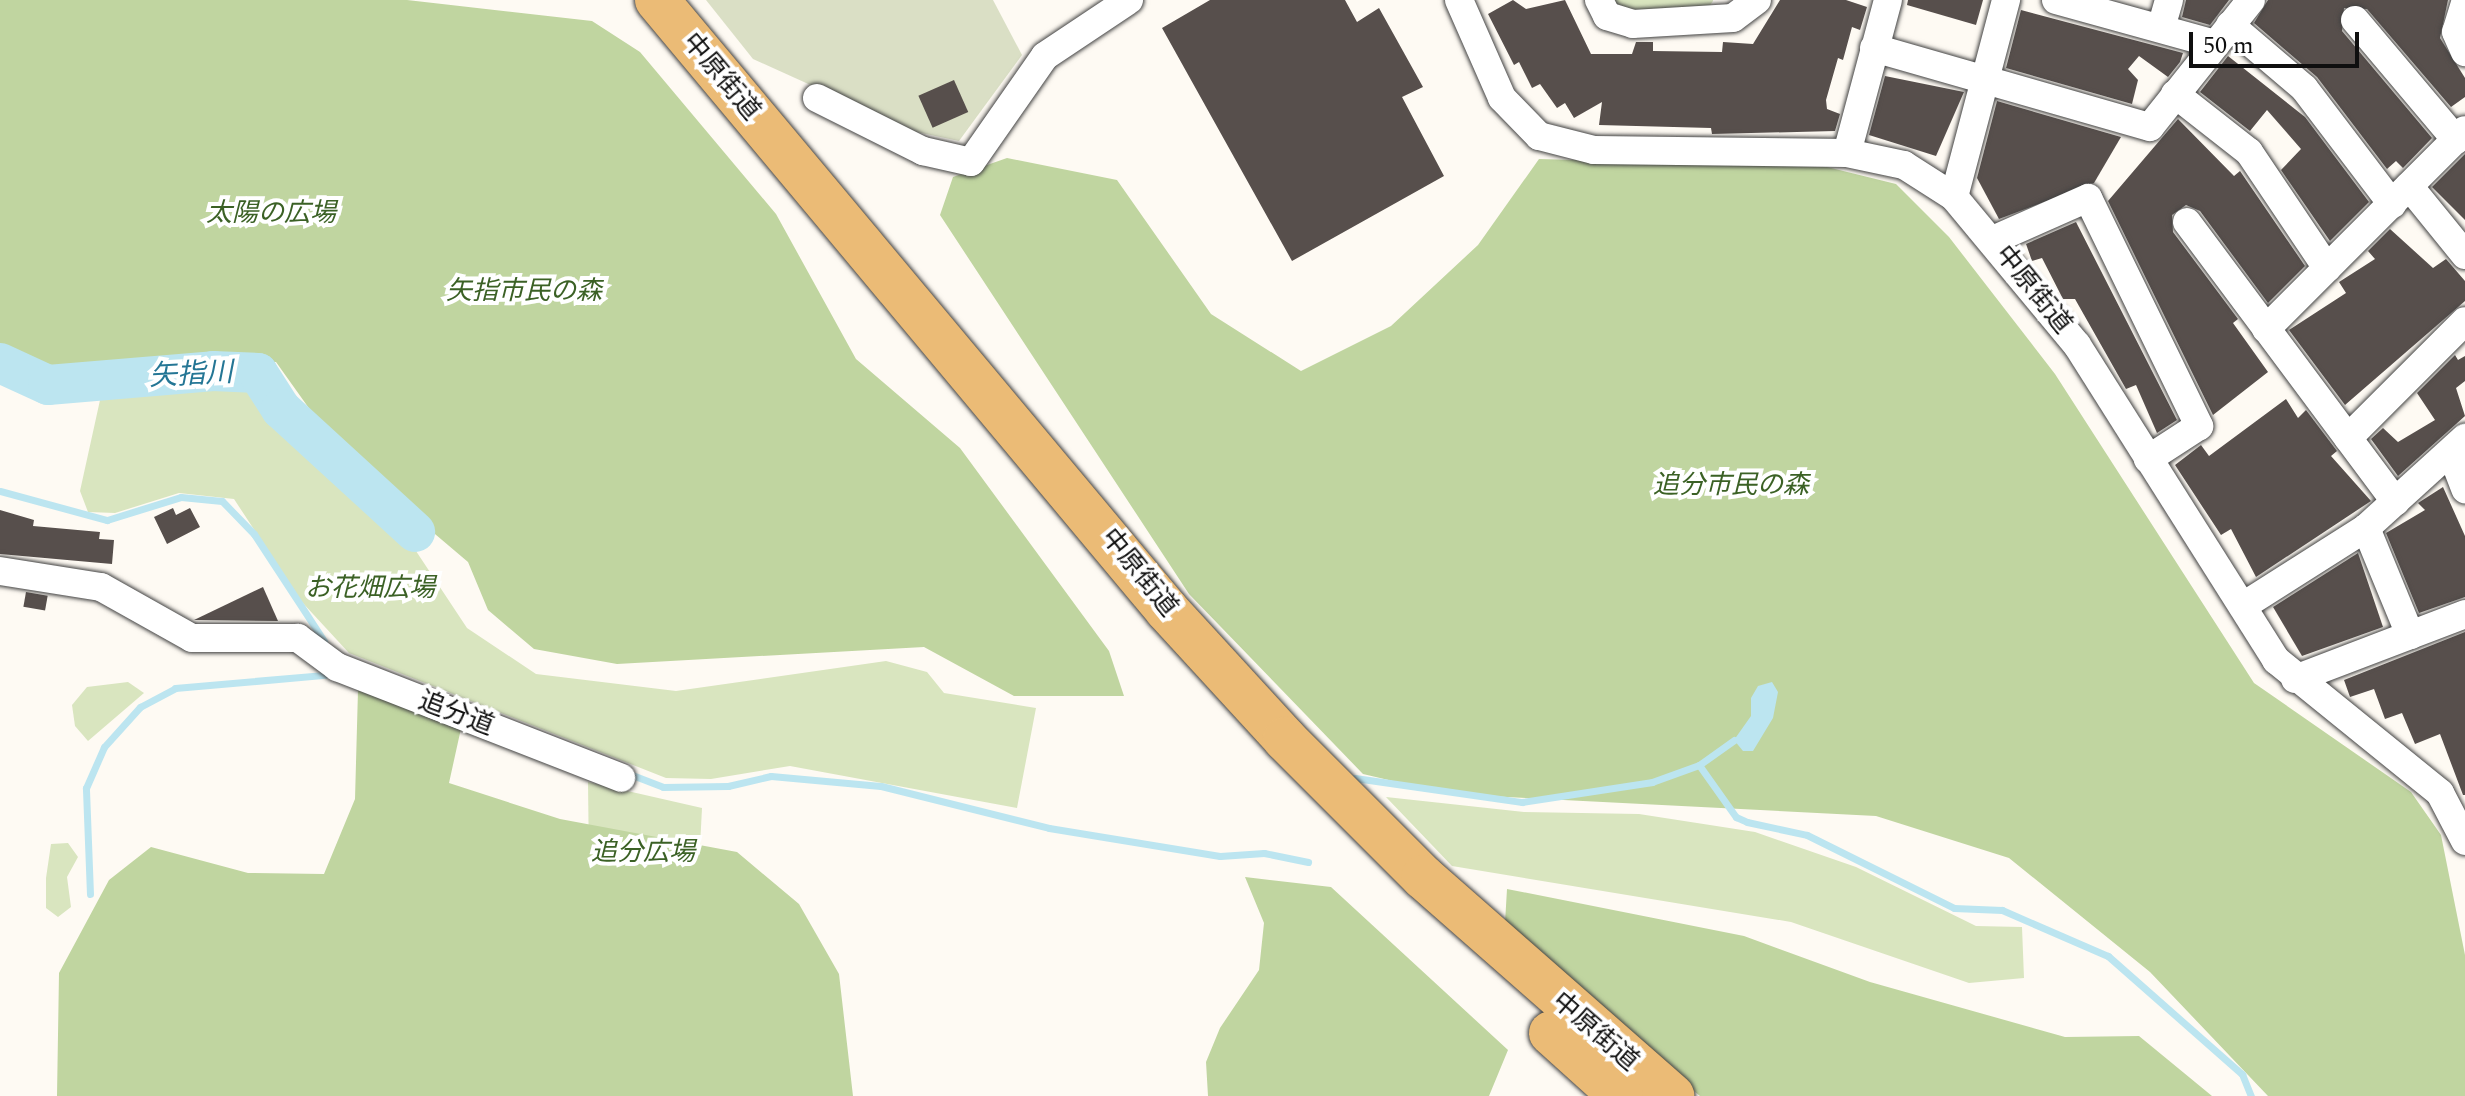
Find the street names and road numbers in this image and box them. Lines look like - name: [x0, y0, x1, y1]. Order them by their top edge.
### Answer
- street label: 中原街道: [676, 27, 766, 127]
- street label: 中原街道: [1988, 240, 2078, 340]
- street label: 中原街道: [1094, 523, 1184, 623]
- street label: 追分道: [414, 685, 498, 743]
- street label: 中原街道: [1546, 986, 1644, 1078]

